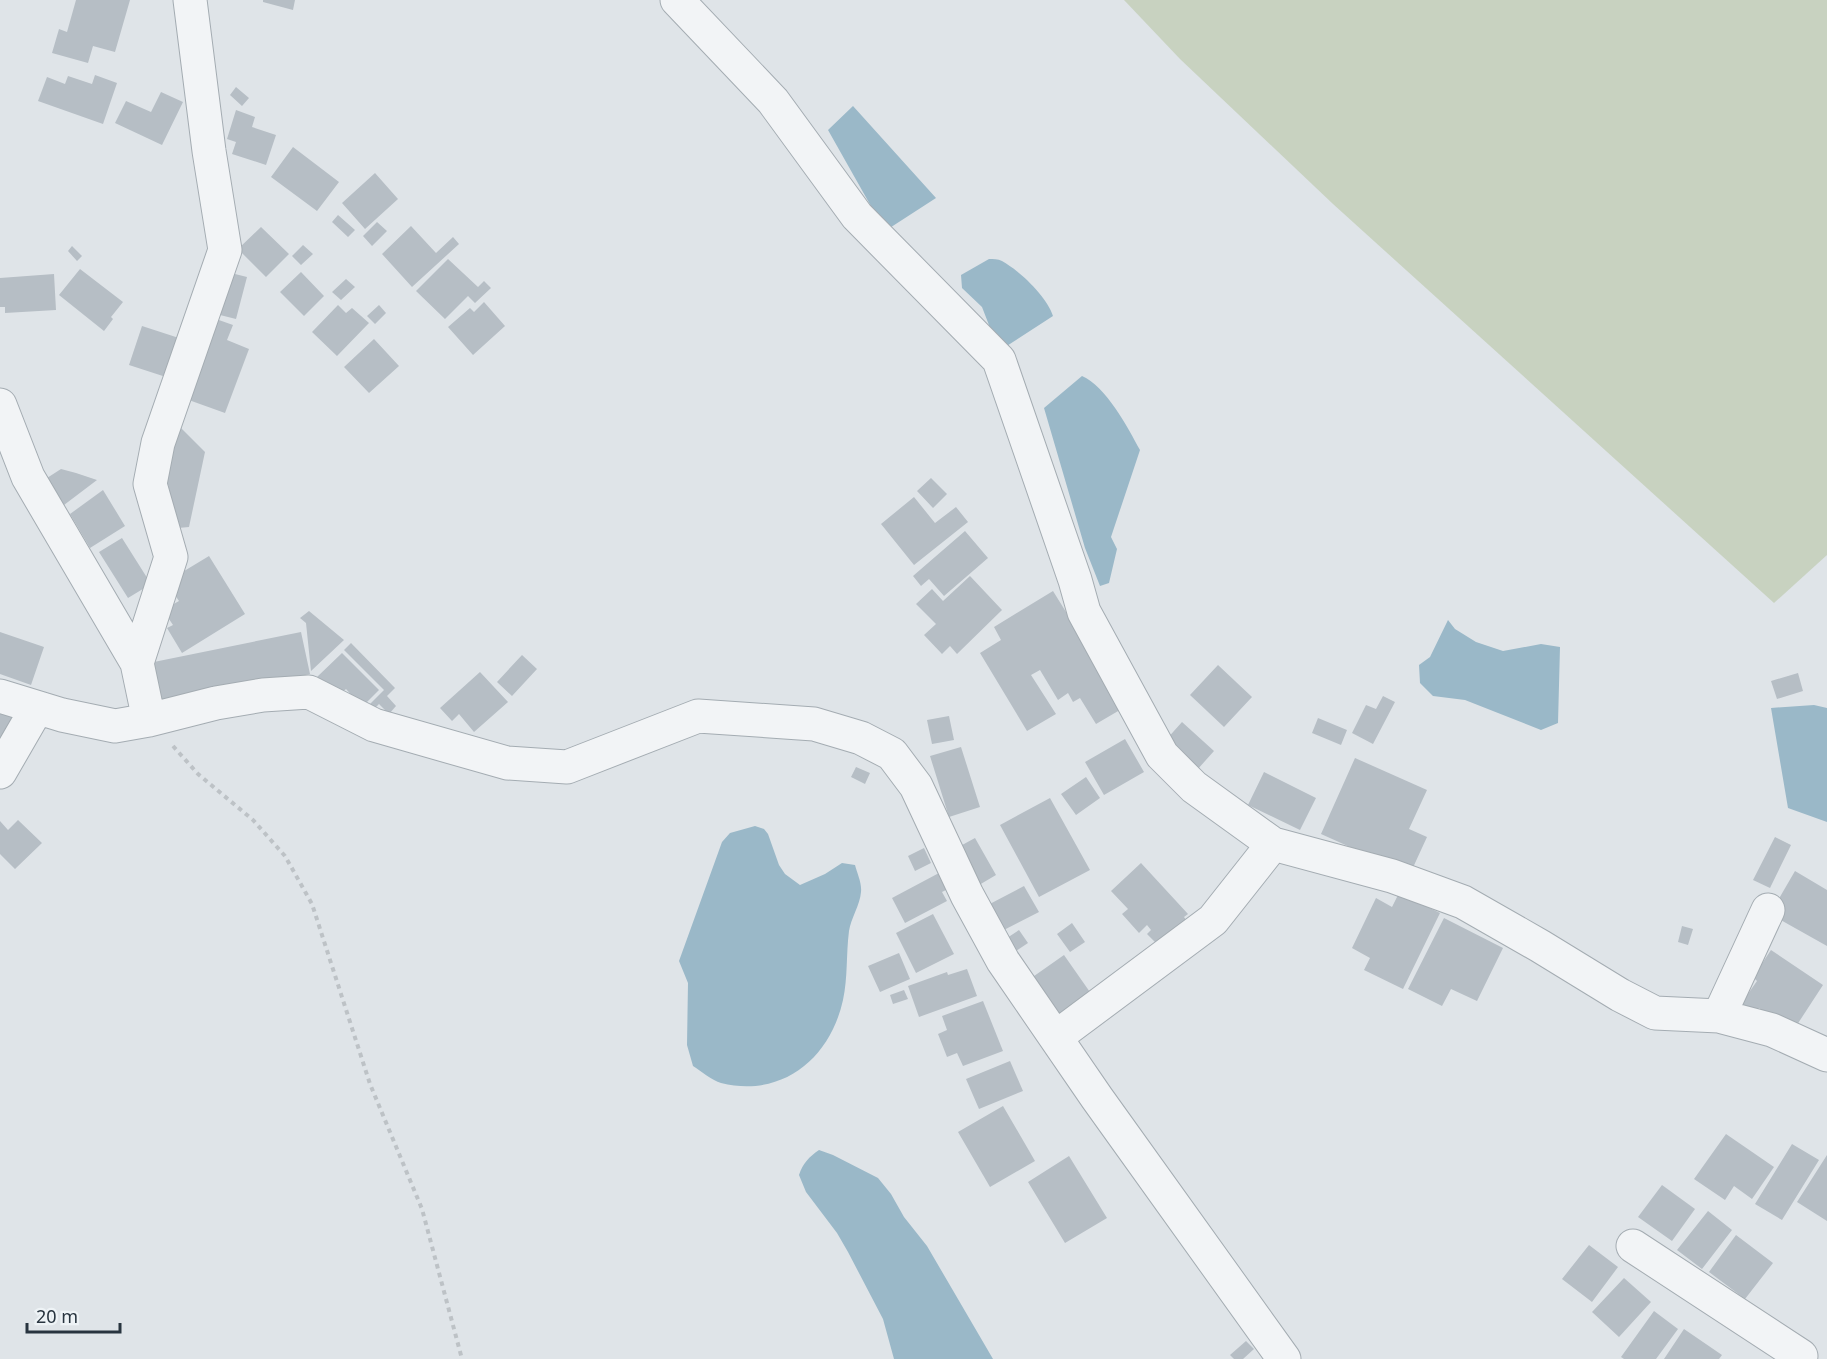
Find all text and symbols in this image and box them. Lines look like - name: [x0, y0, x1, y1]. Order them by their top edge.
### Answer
- scale bar: [27, 1296, 120, 1334]
- text: 20 m: [36, 1304, 78, 1328]

